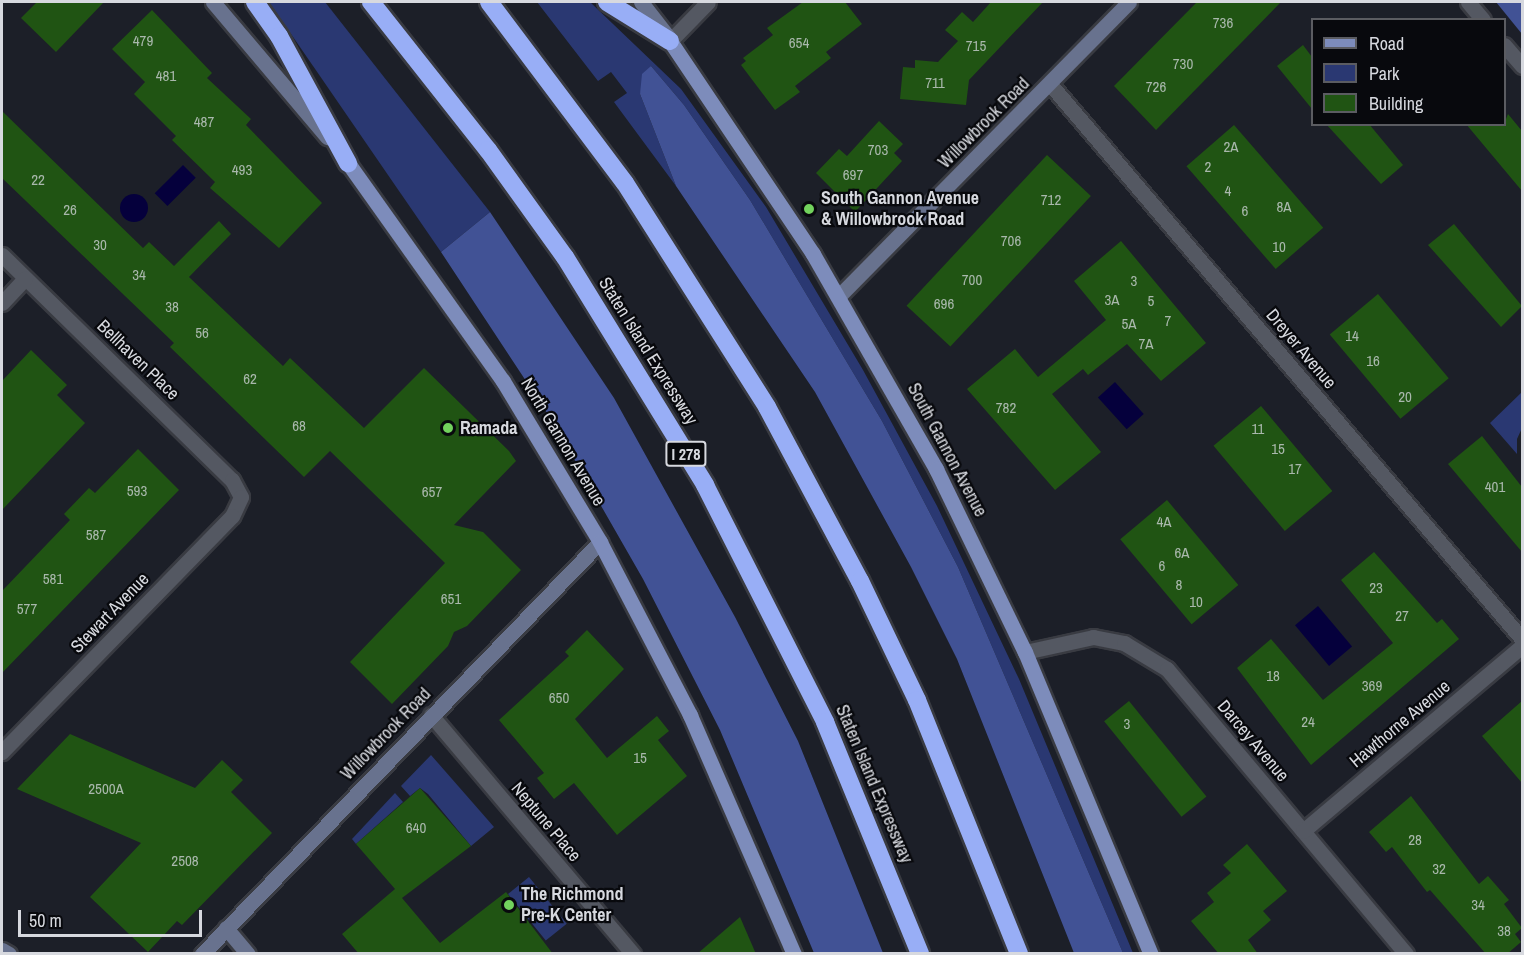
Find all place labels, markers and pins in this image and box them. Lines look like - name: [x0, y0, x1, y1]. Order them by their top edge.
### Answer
- place label: South Gannon Avenue & Willowbrook Road: [821, 188, 980, 230]
- marker: South Gannon Avenue & Willowbrook Road: [802, 202, 816, 216]
- place label: Ramada: [460, 417, 517, 439]
- marker: Ramada: [441, 421, 455, 435]
- place label: The Richmond Pre-K Center: [521, 884, 624, 926]
- marker: The Richmond Pre-K Center: [502, 898, 516, 912]

